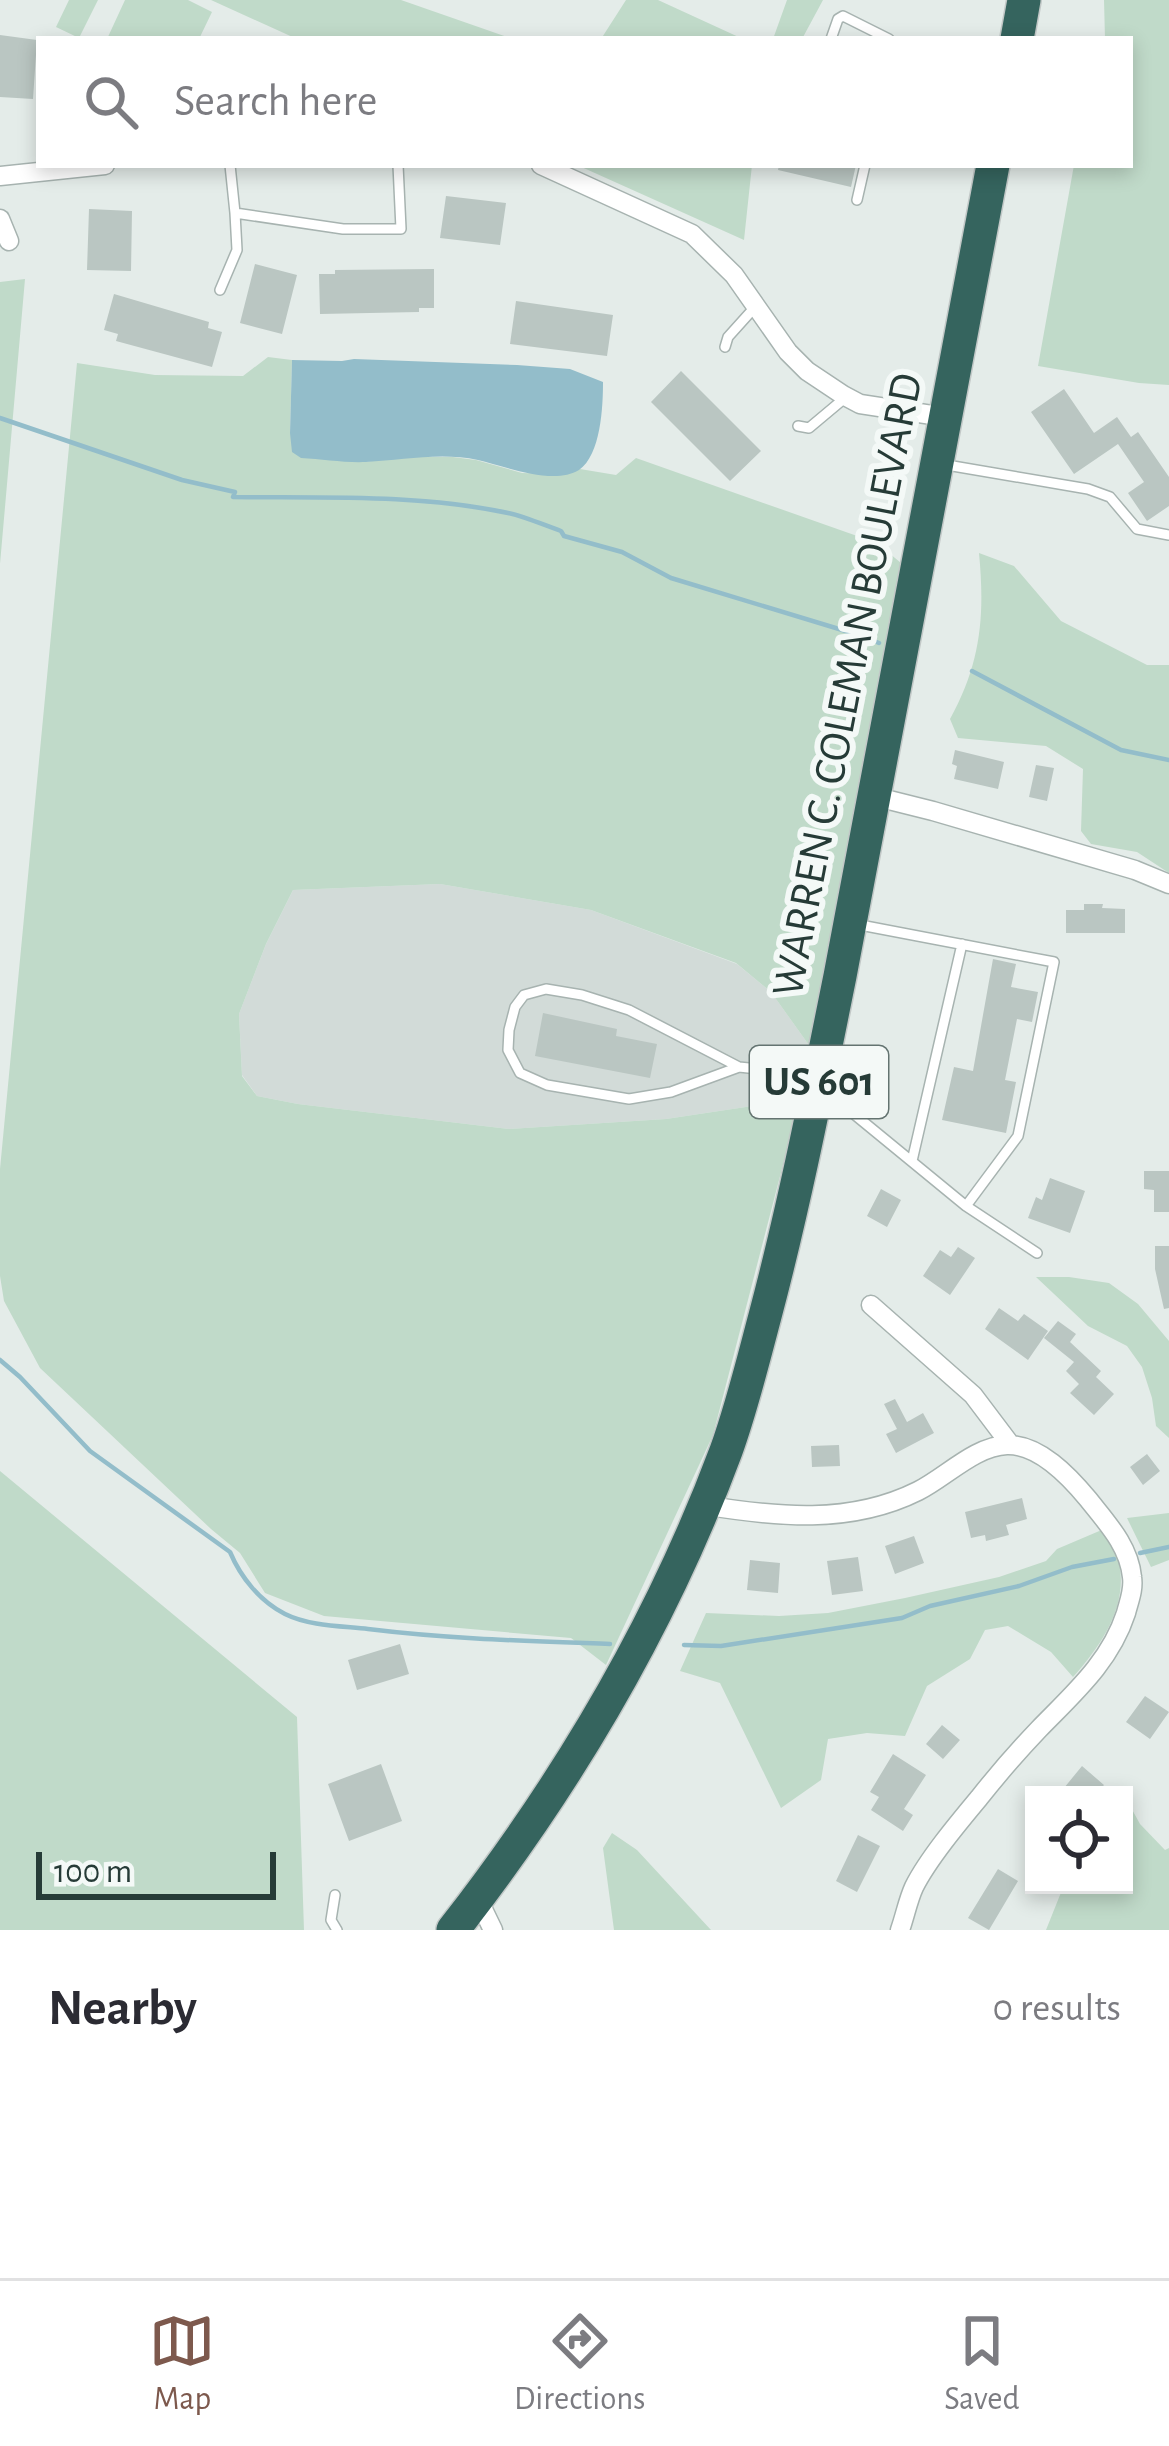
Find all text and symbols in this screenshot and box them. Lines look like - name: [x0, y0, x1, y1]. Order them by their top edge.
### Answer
- search box: [36, 36, 1133, 168]
- icon: search: [78, 69, 144, 135]
- text: Search here: [174, 79, 377, 124]
- street label: WARREN C. COLEMAN BOULEVARD: [765, 370, 931, 1000]
- road number: US 601: [750, 1046, 888, 1118]
- map controls: [1025, 1786, 1133, 1894]
- button: locate: [1025, 1786, 1133, 1894]
- scale bar: [36, 1846, 276, 1899]
- text: 100 m: [54, 1856, 132, 1889]
- text: Nearby: [48, 1983, 197, 2034]
- text: 0 results: [993, 1989, 1121, 2028]
- tab: Map: [149, 2308, 215, 2420]
- tab: Directions: [514, 2308, 645, 2420]
- tab: Saved: [944, 2308, 1020, 2420]

